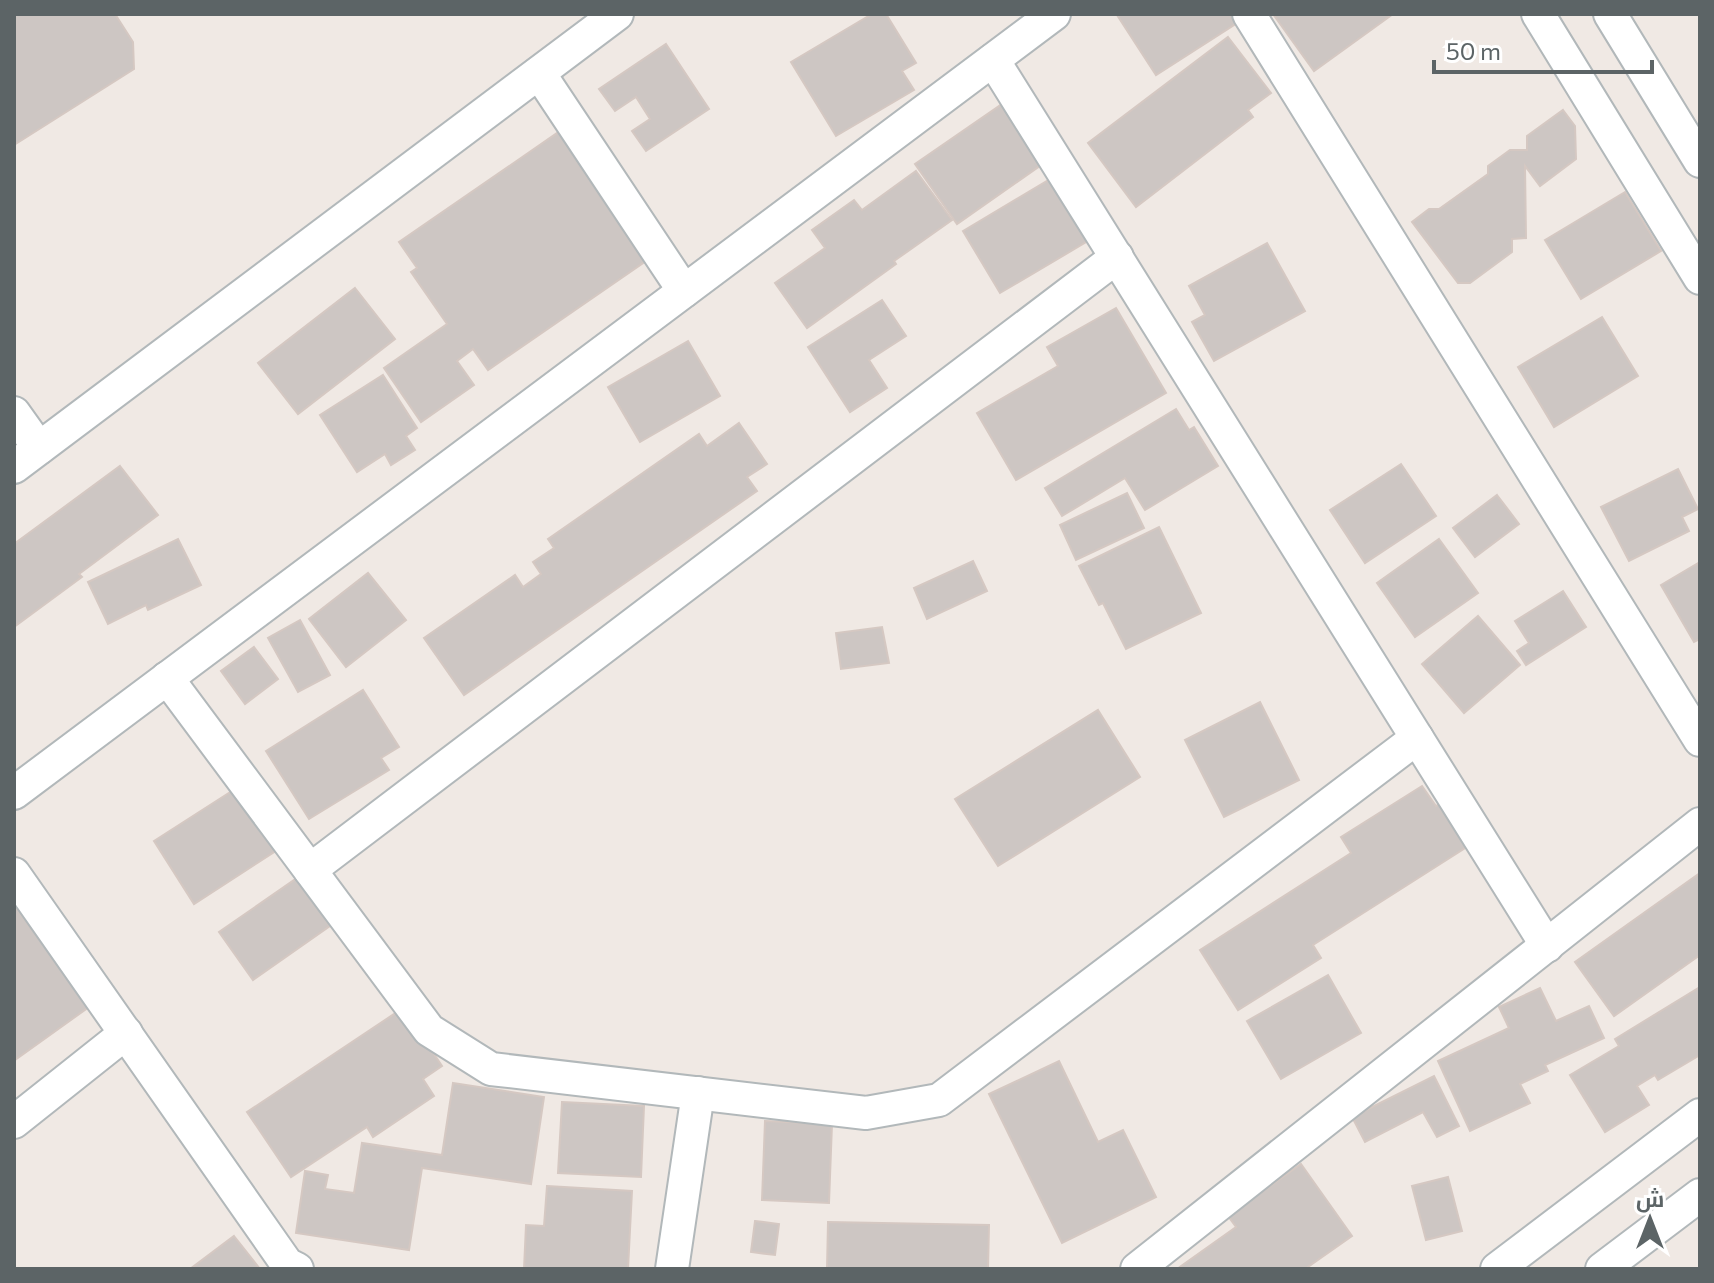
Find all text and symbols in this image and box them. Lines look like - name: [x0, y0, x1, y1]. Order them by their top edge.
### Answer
- scale bar: [1434, 24, 1652, 74]
- text: 50 m: [1446, 36, 1501, 65]
- north arrow: [1610, 1179, 1690, 1259]
- text: ش: [1636, 1185, 1664, 1213]

